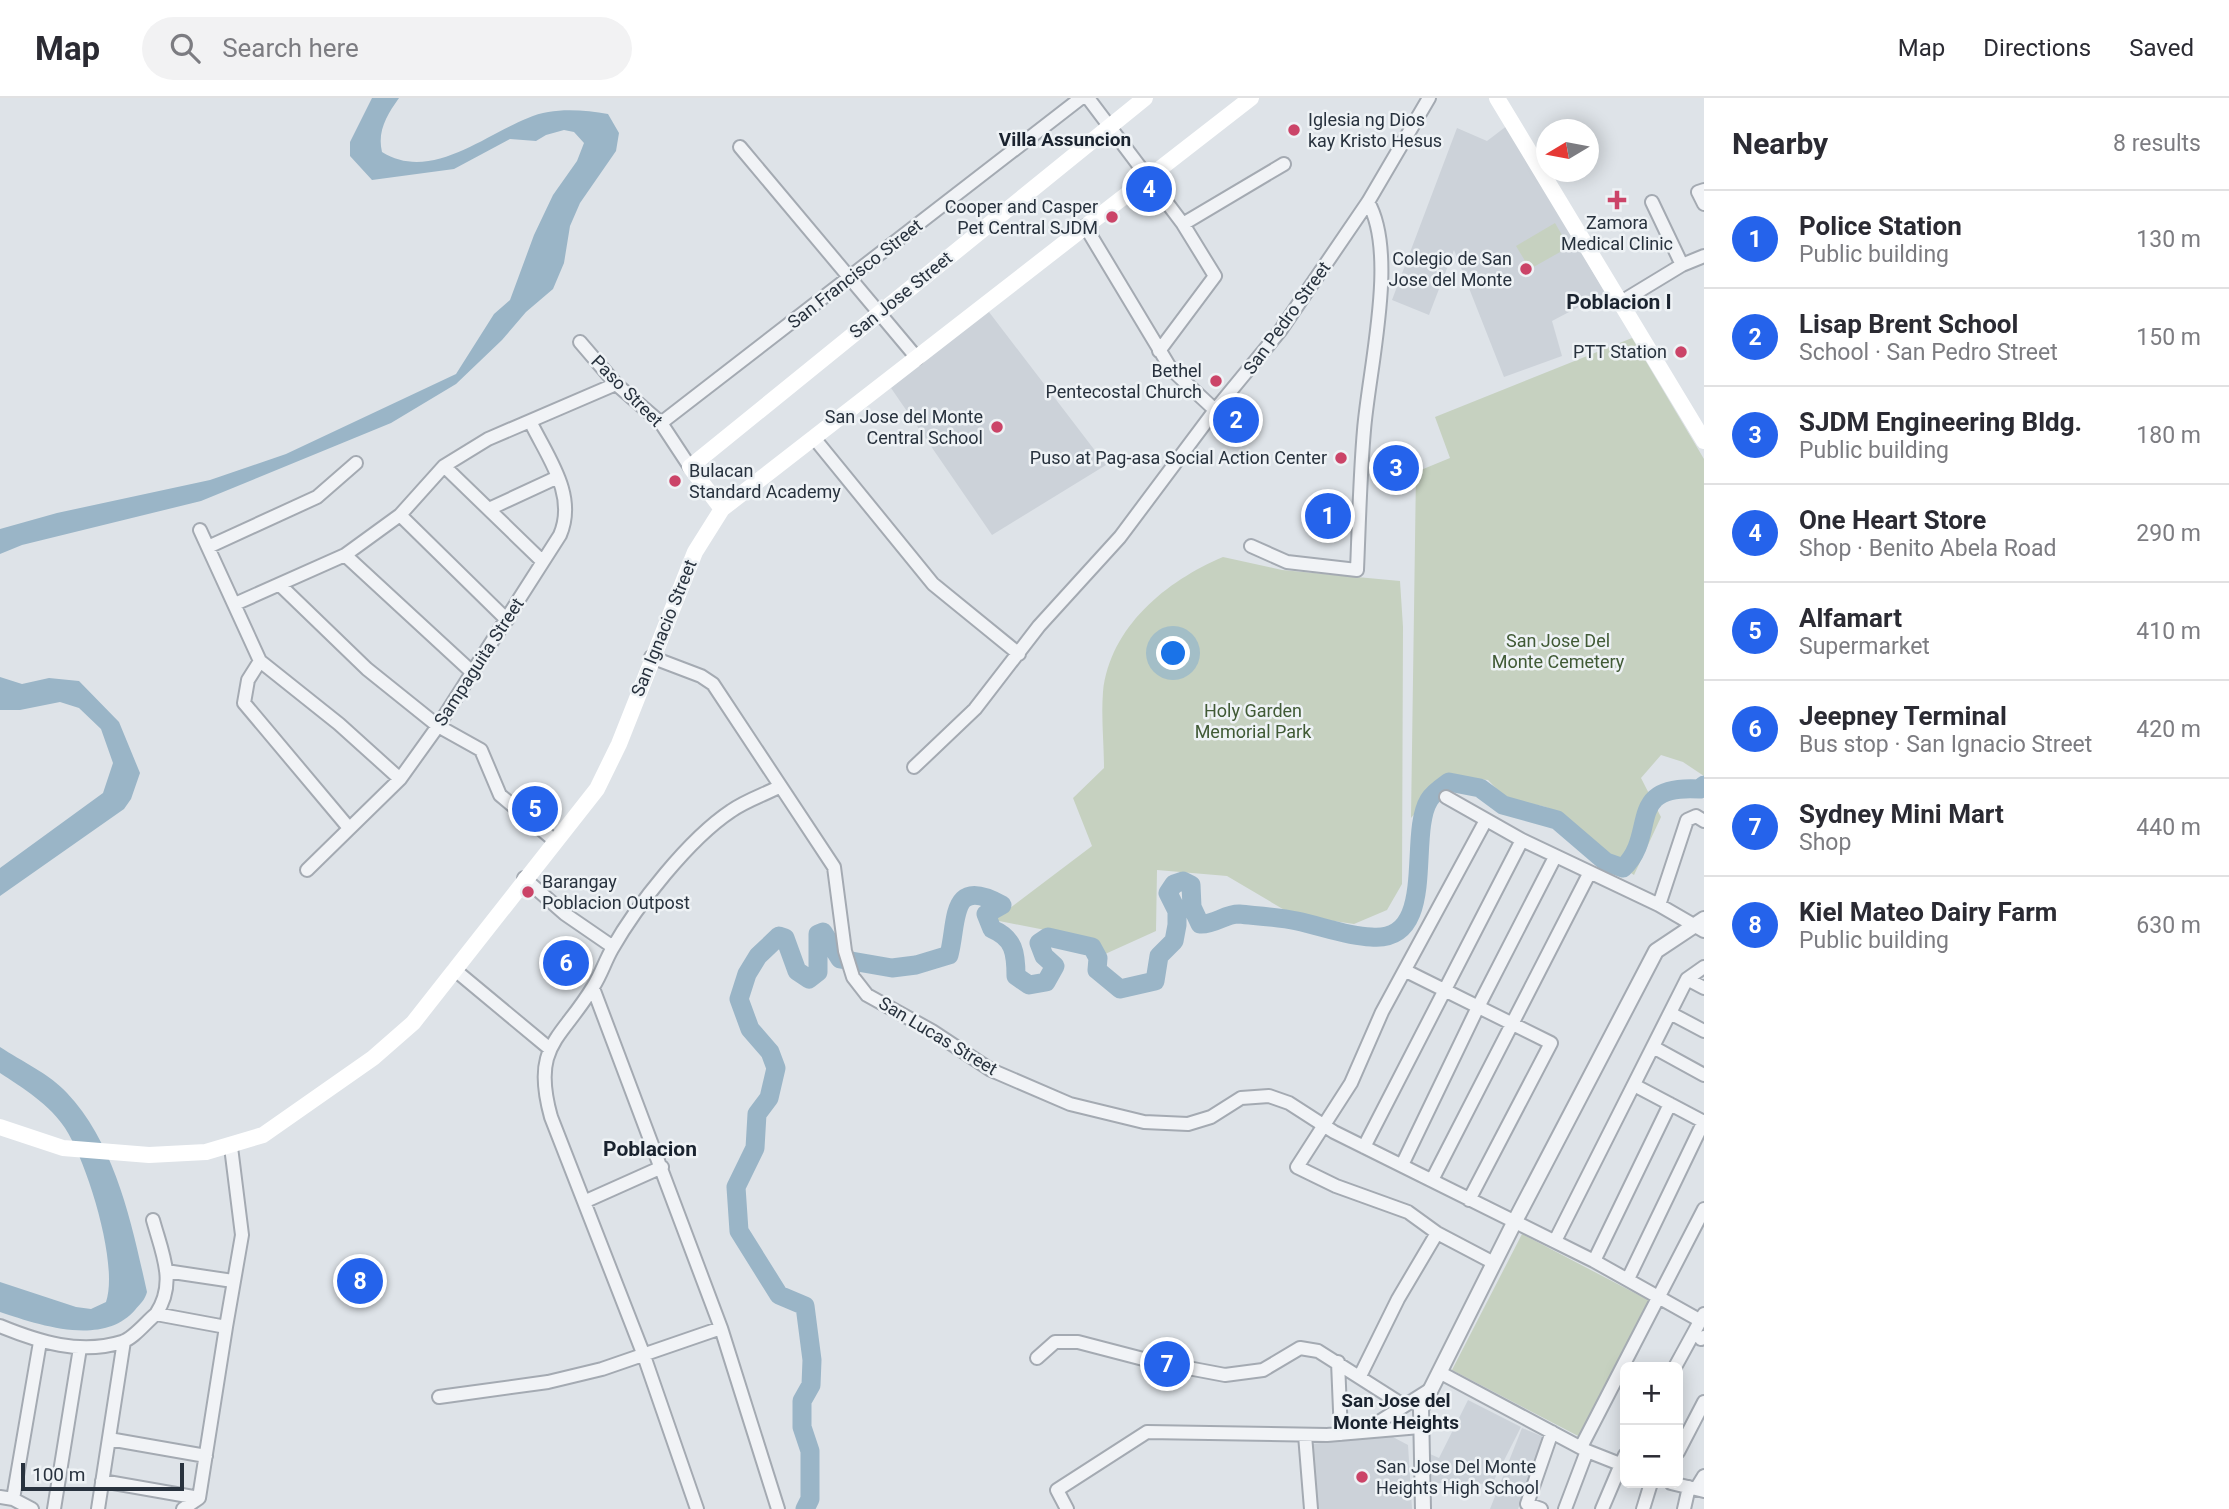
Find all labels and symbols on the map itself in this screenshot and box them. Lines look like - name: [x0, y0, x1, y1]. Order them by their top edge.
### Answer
- place label: Iglesia ng Dios kay Kristo Hesus: [1308, 109, 1442, 151]
- north arrow: [1536, 119, 1599, 182]
- marker: Iglesia ng Dios kay Kristo Hesus: [1286, 122, 1302, 138]
- district label: Villa Assuncion: [999, 128, 1131, 151]
- pin: 4: [1126, 163, 1172, 215]
- marker: Zamora Medical Clinic: [1607, 190, 1627, 210]
- place label: Cooper and Casper Pet Central SJDM: [945, 196, 1098, 238]
- marker: Cooper and Casper Pet Central SJDM: [1104, 209, 1120, 225]
- place label: Zamora Medical Clinic: [1561, 212, 1673, 254]
- street label: San Francisco Street: [783, 215, 926, 333]
- street label: San Jose Street: [845, 247, 956, 342]
- place label: Colegio de San Jose del Monte: [1389, 248, 1512, 290]
- street label: San Pedro Street: [1239, 257, 1335, 378]
- marker: Colegio de San Jose del Monte: [1518, 261, 1534, 277]
- district label: Poblacion I: [1566, 290, 1672, 314]
- place label: PTT Station: [1573, 341, 1667, 362]
- marker: PTT Station: [1673, 344, 1689, 360]
- street label: Paso Street: [587, 350, 668, 431]
- place label: Bethel Pentecostal Church: [1046, 360, 1202, 402]
- marker: Bethel Pentecostal Church: [1208, 373, 1224, 389]
- pin: 2: [1213, 394, 1259, 446]
- place label: San Jose del Monte Central School: [825, 406, 983, 448]
- marker: San Jose del Monte Central School: [989, 419, 1005, 435]
- pin: 3: [1373, 442, 1419, 494]
- place label: Puso at Pag-asa Social Action Center: [1030, 447, 1327, 468]
- marker: Puso at Pag-asa Social Action Center: [1333, 450, 1349, 466]
- place label: Bulacan Standard Academy: [689, 460, 841, 502]
- marker: Bulacan Standard Academy: [667, 473, 683, 489]
- pin: 1: [1305, 490, 1351, 542]
- street label: San Ignacio Street: [627, 556, 701, 699]
- street label: Sampaguita Street: [429, 594, 528, 730]
- park label: San Jose Del Monte Cemetery: [1492, 630, 1625, 672]
- your location: [1156, 636, 1190, 670]
- park label: Holy Garden Memorial Park: [1195, 700, 1312, 742]
- pin: 5: [512, 783, 558, 835]
- place label: Barangay Poblacion Outpost: [542, 871, 690, 913]
- marker: Barangay Poblacion Outpost: [520, 884, 536, 900]
- pin: 6: [543, 937, 589, 989]
- street label: San Lucas Street: [875, 992, 1001, 1079]
- district label: Poblacion: [603, 1137, 697, 1161]
- pin: 8: [337, 1255, 383, 1307]
- pin: 7: [1144, 1338, 1190, 1390]
- district label: San Jose del Monte Heights: [1333, 1389, 1459, 1434]
- place label: San Jose Del Monte Heights High School: [1376, 1456, 1539, 1498]
- scale bar: [21, 1460, 184, 1492]
- marker: San Jose Del Monte Heights High School: [1354, 1469, 1370, 1485]

